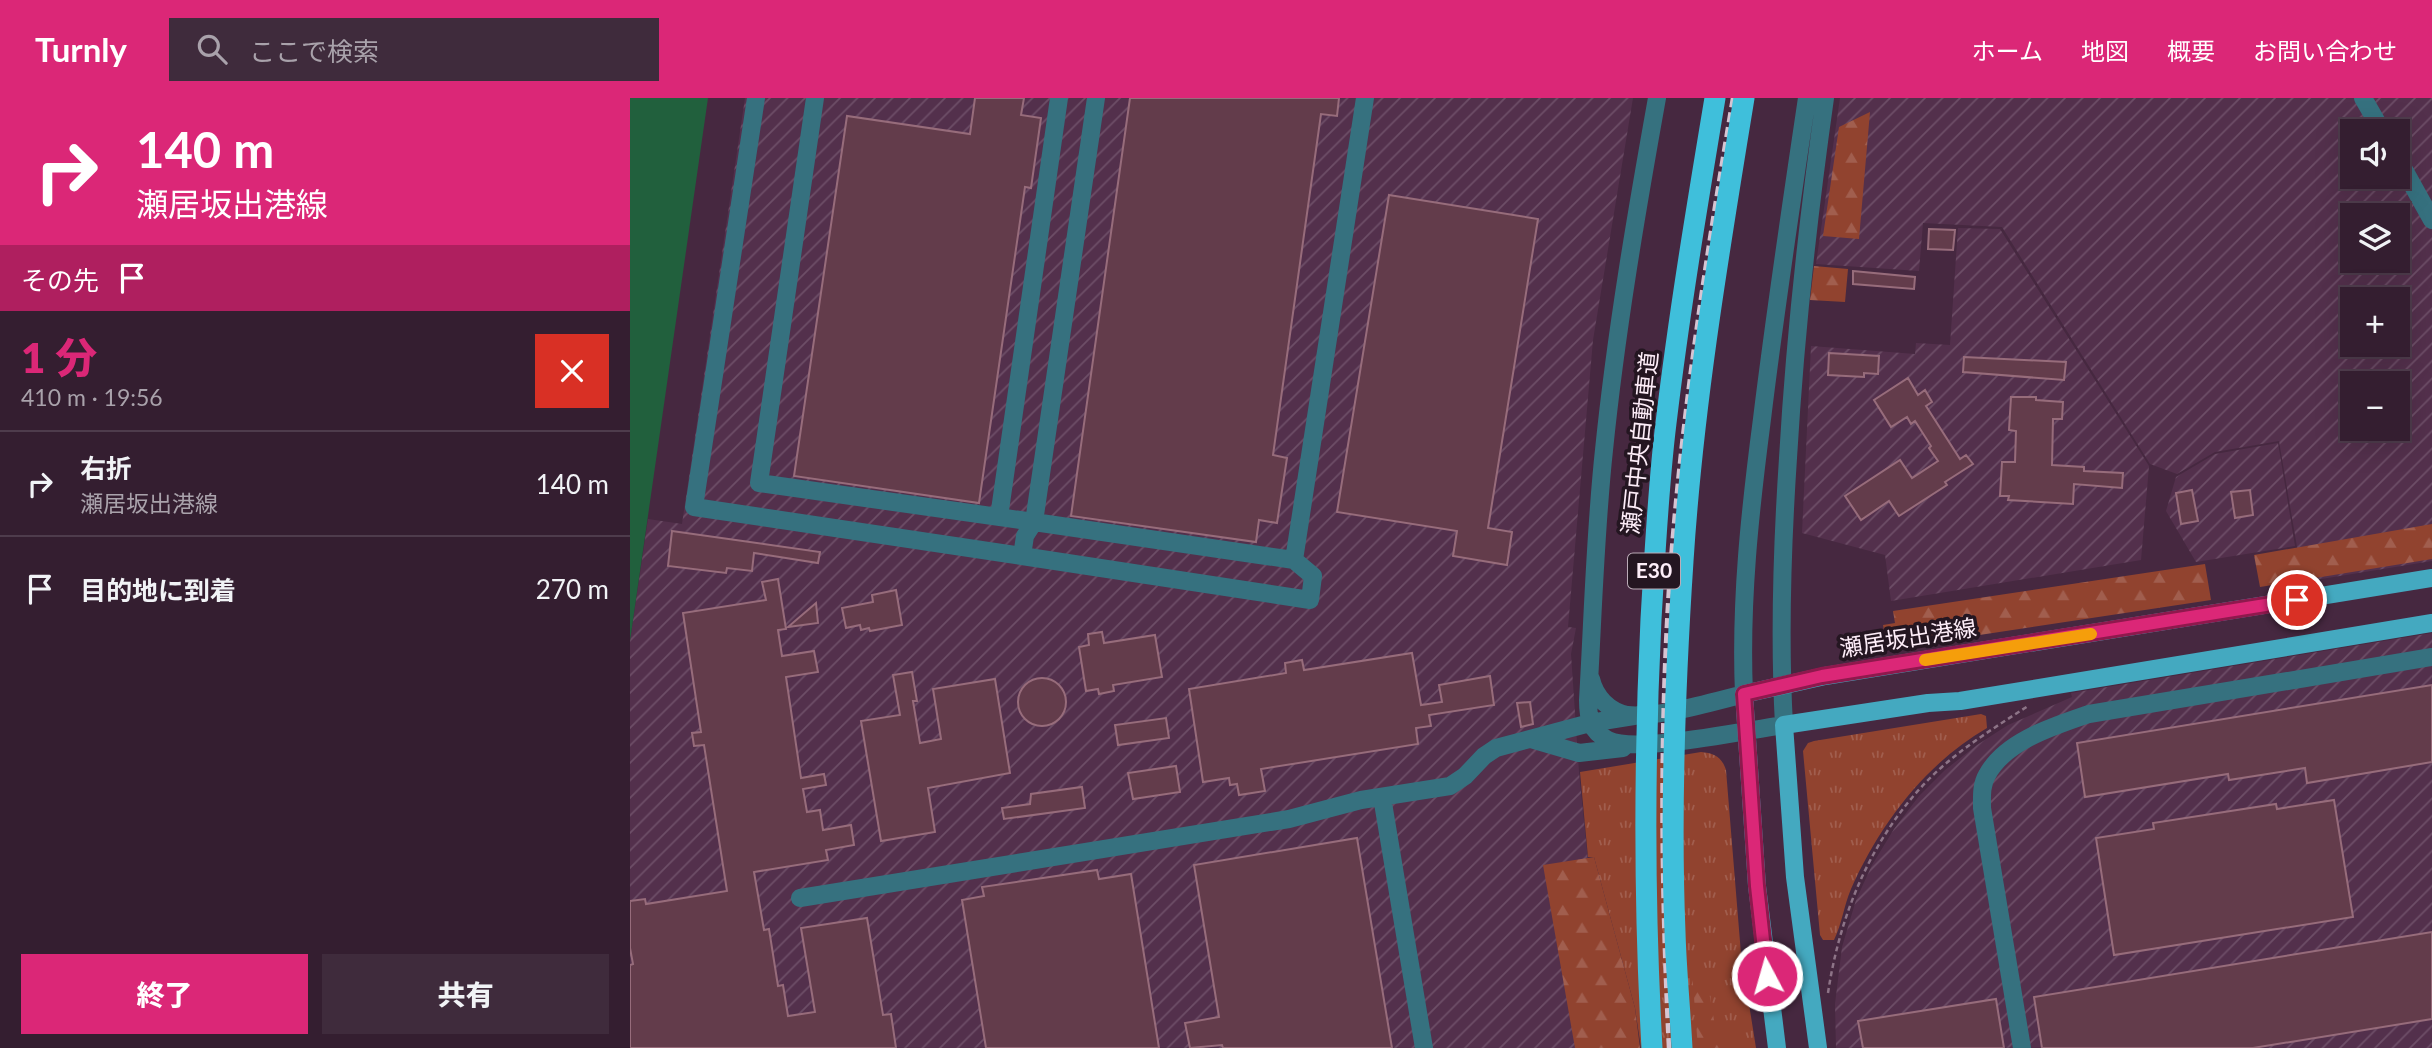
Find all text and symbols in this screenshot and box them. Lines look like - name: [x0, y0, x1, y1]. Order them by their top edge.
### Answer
- search box: [169, 18, 659, 81]
- text: Turnly: [35, 29, 127, 69]
- icon: search: [193, 30, 231, 68]
- text: ここで検索: [249, 35, 379, 67]
- text: ホーム: [1972, 36, 2043, 65]
- text: 地図: [2081, 36, 2129, 65]
- text: 概要: [2167, 36, 2215, 65]
- text: お問い合わせ: [2253, 36, 2397, 65]
- map controls: [2340, 119, 2410, 441]
- button: sound: [2340, 119, 2410, 189]
- text: 140 m: [136, 120, 274, 178]
- icon: right: [21, 126, 112, 217]
- text: 瀬居坂出港線: [136, 184, 328, 223]
- button: layers: [2340, 203, 2410, 273]
- icon: arrive: [113, 259, 151, 297]
- text: その先: [21, 264, 99, 296]
- button: +: [2340, 287, 2410, 357]
- text: 1 分: [21, 332, 97, 382]
- button: close: [535, 334, 609, 408]
- street label: 瀬戸中央自動車道: [1615, 350, 1663, 536]
- button: −: [2340, 371, 2410, 441]
- text: 410 m · 19:56: [21, 383, 163, 411]
- text: 右折: [80, 452, 132, 484]
- icon: right: [21, 465, 59, 503]
- text: 140 m: [536, 468, 609, 500]
- text: 瀬居坂出港線: [80, 489, 218, 517]
- road number: E30: [1628, 554, 1680, 588]
- icon: arrive: [21, 570, 59, 608]
- pin: [2267, 570, 2327, 630]
- text: 270 m: [536, 573, 609, 605]
- text: 目的地に到着: [80, 574, 236, 606]
- icon: arrive: [2278, 581, 2316, 619]
- street label: 瀬居坂出港線: [1838, 612, 1978, 662]
- position arrow: [1730, 939, 1804, 1013]
- button: 終了: [21, 954, 308, 1034]
- button: 共有: [322, 954, 609, 1034]

